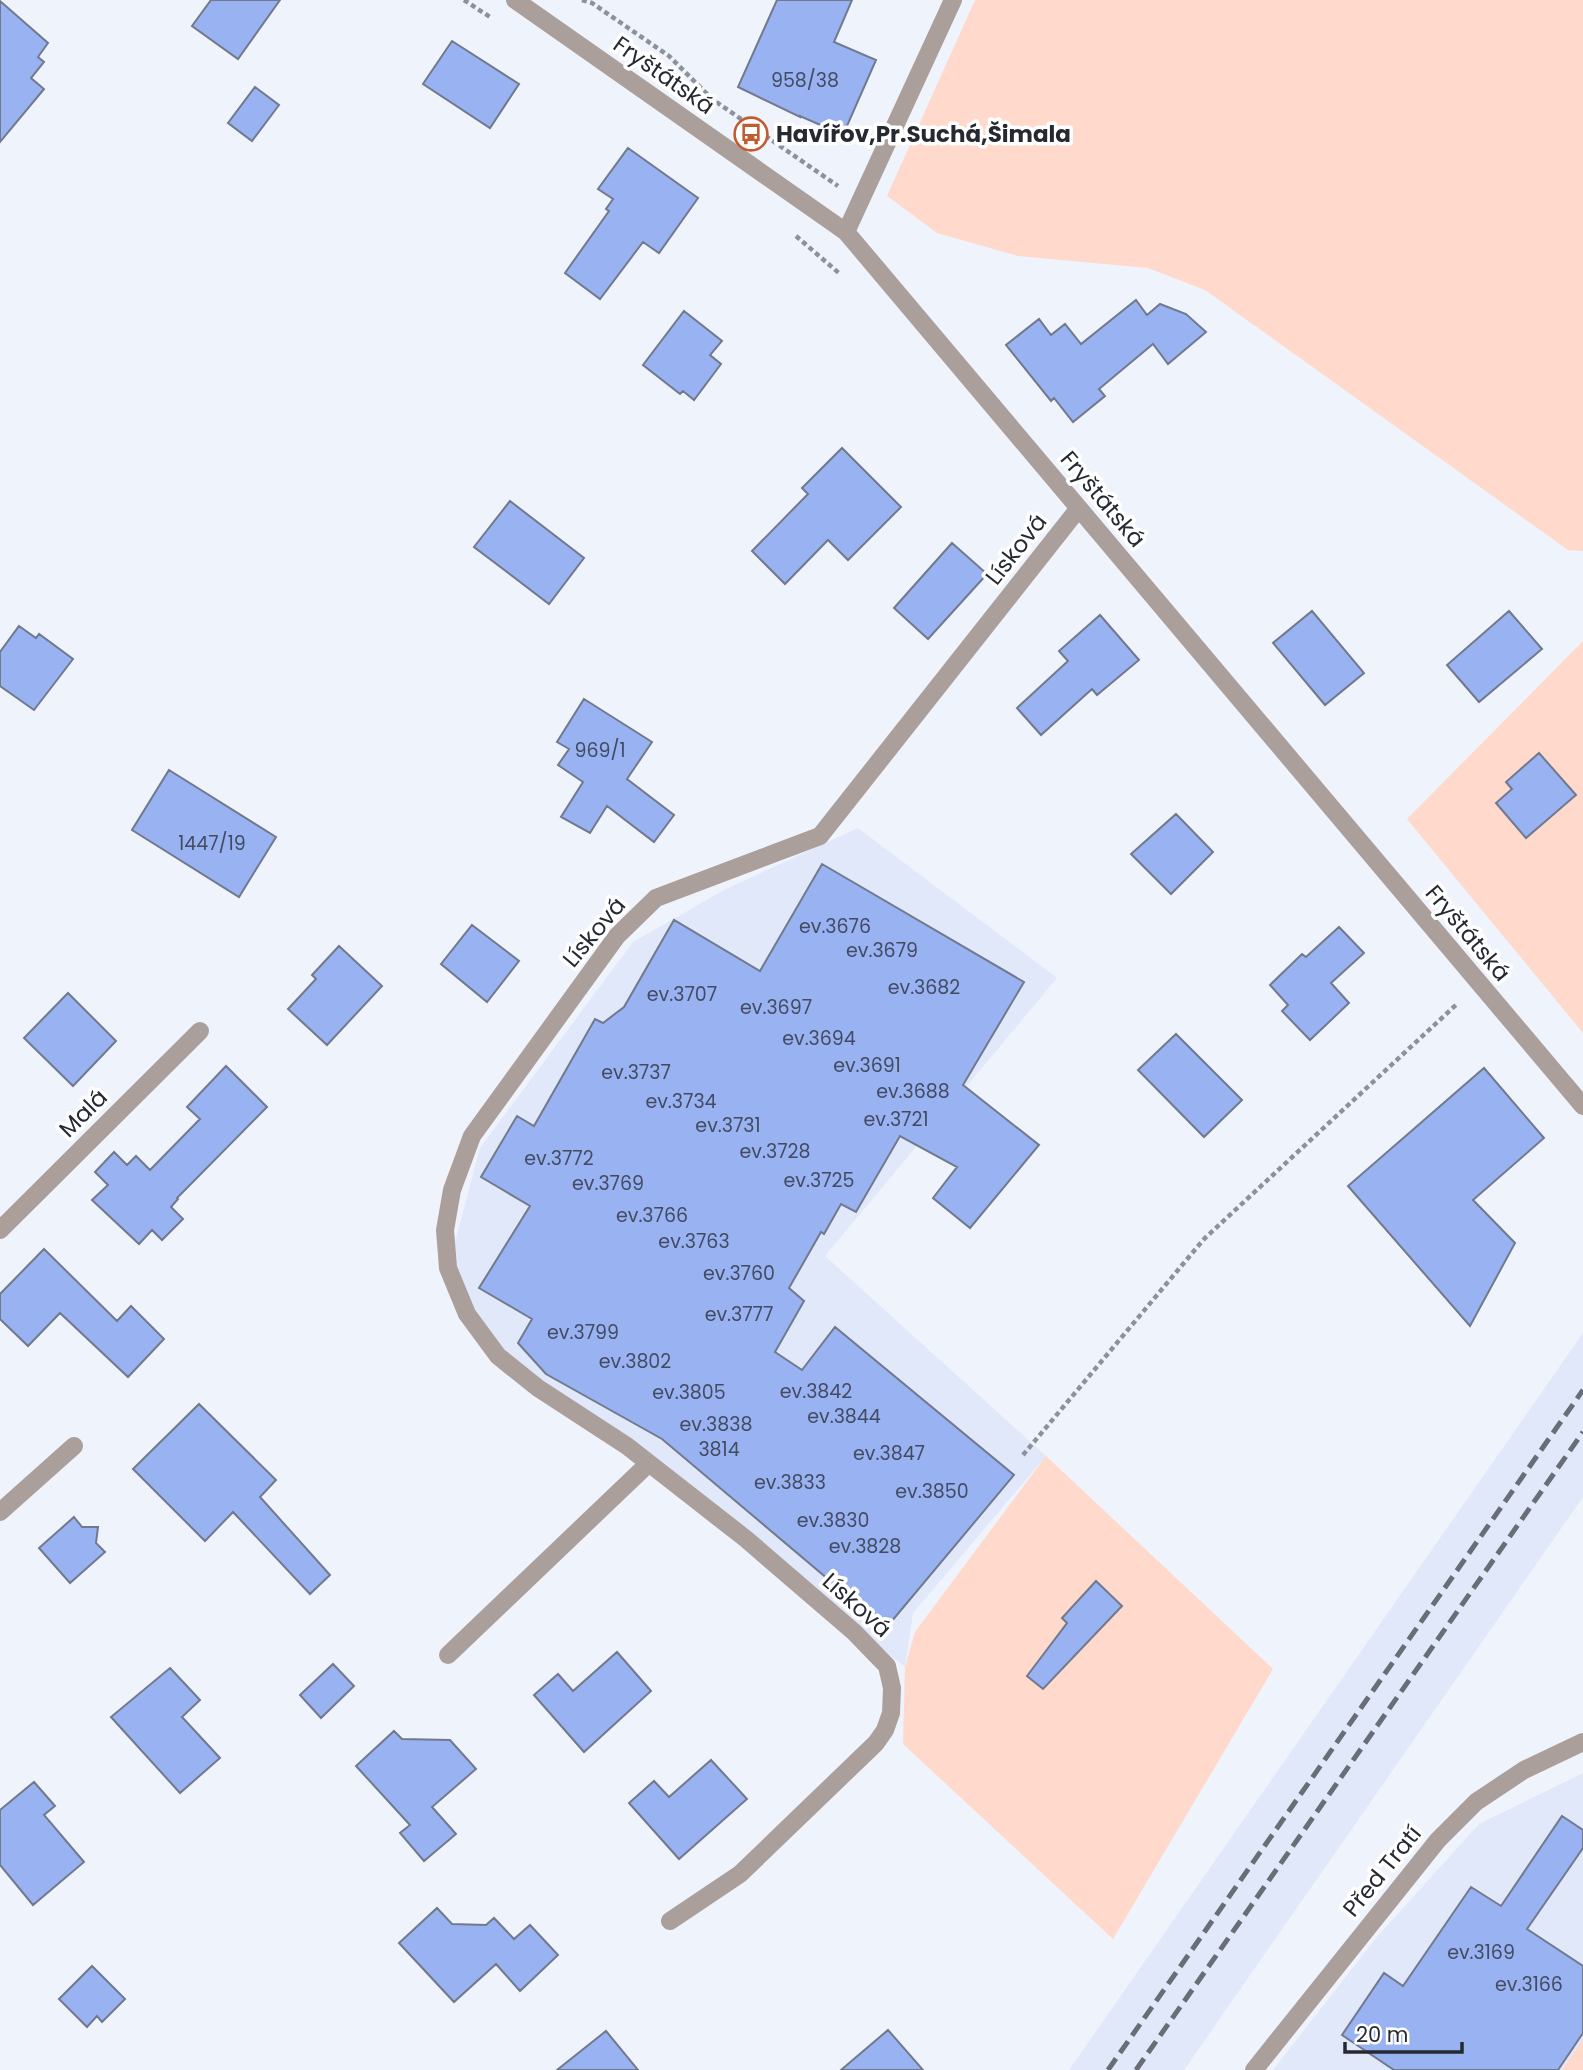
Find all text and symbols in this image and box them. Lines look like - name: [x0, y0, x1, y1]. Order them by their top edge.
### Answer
- street label: Fryštátská: [607, 28, 721, 122]
- house number: 958/38: [771, 67, 839, 94]
- bus stop icon: Havířov,Pr.Suchá,Šimala: [732, 115, 770, 153]
- place label: Havířov,Pr.Suchá,Šimala: [776, 118, 1071, 150]
- street label: Fryštátská: [1053, 444, 1153, 554]
- street label: Lísková: [978, 507, 1054, 591]
- house number: 969/1: [574, 737, 626, 764]
- house number: 1447/19: [178, 830, 246, 857]
- street label: Fryštátská: [1418, 878, 1518, 988]
- street label: Lísková: [555, 890, 633, 974]
- house number: ev.3676: [799, 913, 871, 940]
- house number: ev.3679: [846, 937, 918, 964]
- house number: ev.3682: [888, 974, 960, 1001]
- house number: ev.3707: [647, 981, 717, 1008]
- house number: ev.3697: [740, 994, 812, 1021]
- house number: ev.3694: [782, 1025, 856, 1052]
- house number: ev.3691: [833, 1052, 901, 1079]
- house number: ev.3737: [601, 1059, 671, 1086]
- house number: ev.3688: [876, 1078, 950, 1105]
- street label: Malá: [52, 1082, 114, 1144]
- house number: ev.3734: [645, 1088, 717, 1115]
- house number: ev.3721: [864, 1106, 929, 1133]
- house number: ev.3731: [695, 1112, 761, 1139]
- house number: ev.3728: [740, 1138, 810, 1165]
- house number: ev.3772: [524, 1145, 594, 1172]
- house number: ev.3725: [784, 1167, 854, 1194]
- house number: ev.3769: [572, 1170, 644, 1197]
- house number: ev.3766: [616, 1202, 688, 1229]
- house number: ev.3763: [658, 1228, 730, 1255]
- house number: ev.3760: [703, 1260, 775, 1287]
- house number: ev.3777: [705, 1301, 773, 1328]
- house number: ev.3799: [547, 1319, 619, 1346]
- house number: ev.3802: [599, 1348, 671, 1375]
- house number: ev.3842: [780, 1378, 852, 1405]
- house number: ev.3805: [652, 1379, 726, 1406]
- house number: ev.3844: [807, 1403, 881, 1430]
- house number: ev.3838: [680, 1411, 752, 1438]
- house number: 3814: [698, 1436, 740, 1463]
- house number: ev.3847: [853, 1440, 925, 1467]
- house number: ev.3833: [754, 1469, 826, 1496]
- house number: ev.3850: [895, 1478, 969, 1505]
- house number: ev.3830: [797, 1507, 869, 1534]
- house number: ev.3828: [829, 1533, 901, 1560]
- street label: Lísková: [816, 1565, 898, 1645]
- street label: Před Tratí: [1335, 1819, 1429, 1923]
- house number: ev.3169: [1447, 1939, 1515, 1966]
- house number: ev.3166: [1495, 1971, 1563, 1998]
- scale bar: [1345, 2010, 1462, 2054]
- text: 20 m: [1356, 2020, 1409, 2049]

